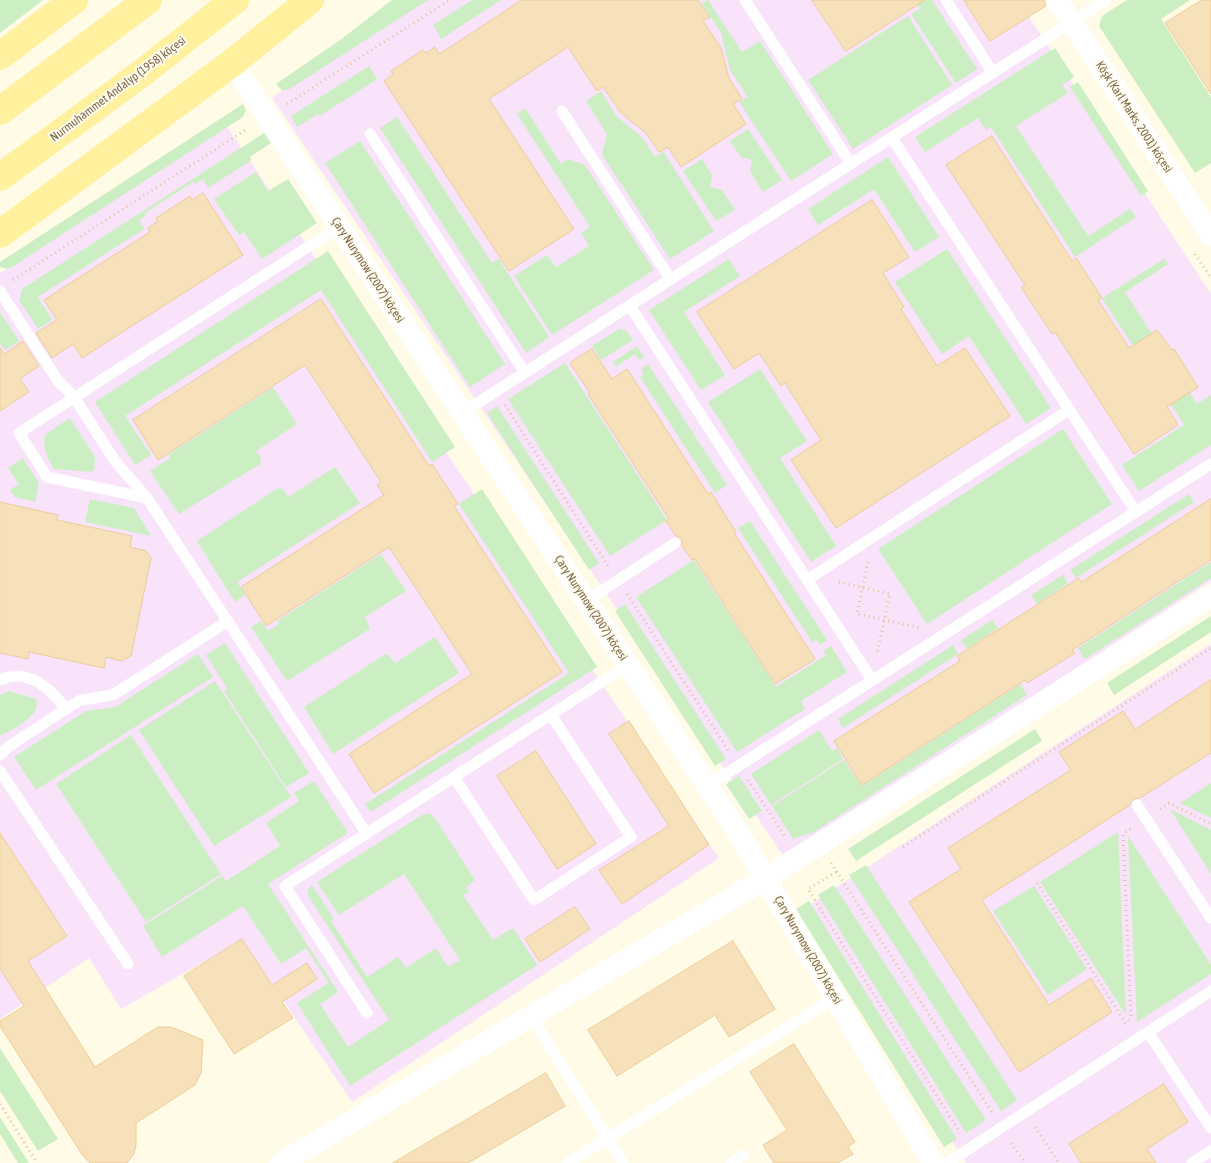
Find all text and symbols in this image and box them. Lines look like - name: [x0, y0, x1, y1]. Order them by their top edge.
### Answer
- street label: Nurmuhammet Andalyp (1958) köçesi: [47, 33, 189, 145]
- street label: Köşk (Karl Marks, 2001) köçesi: [1093, 59, 1175, 175]
- street label: Çary Nurymow (2007) köçesi: [328, 215, 408, 325]
- street label: Çary Nurymow (2007) köçesi: [551, 553, 631, 663]
- street label: Çary Nurymow (2007) köçesi: [771, 893, 845, 1007]

